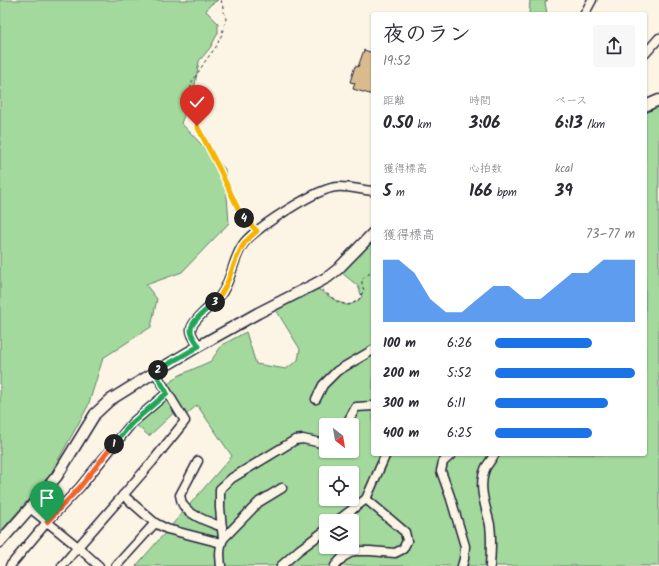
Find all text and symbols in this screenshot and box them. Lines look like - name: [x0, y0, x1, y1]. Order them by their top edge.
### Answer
- text: 夜のラン: [383, 18, 471, 53]
- button: share: [593, 25, 635, 67]
- text: 19:52: [383, 51, 411, 72]
- pin: [180, 85, 214, 126]
- icon: check: [186, 91, 208, 113]
- text: 距離: [383, 92, 405, 110]
- text: 時間: [469, 92, 491, 110]
- text: ペース: [555, 92, 587, 110]
- text: 0.50: [383, 110, 413, 137]
- text: 3:06: [469, 110, 500, 137]
- text: 6:13: [555, 110, 583, 137]
- text: km: [413, 116, 431, 134]
- text: /km: [583, 116, 605, 134]
- text: 獲得標高: [383, 160, 427, 178]
- text: 心拍数: [469, 160, 502, 178]
- text: kcal: [555, 160, 573, 178]
- text: 5: [383, 178, 392, 205]
- text: 166: [469, 178, 493, 205]
- text: 39: [555, 178, 573, 205]
- text: m: [392, 184, 405, 202]
- text: bpm: [493, 184, 517, 202]
- pin: 4: [234, 208, 254, 228]
- text: 4: [241, 209, 247, 227]
- text: 73–77 m: [586, 224, 635, 245]
- text: 獲得標高: [383, 225, 435, 246]
- pin: 3: [205, 292, 225, 312]
- text: 3: [212, 293, 218, 311]
- text: 100 m: [383, 333, 416, 354]
- text: 6:26: [447, 333, 472, 354]
- pin: 2: [148, 360, 168, 380]
- text: 2: [155, 361, 161, 379]
- text: 200 m: [383, 363, 420, 384]
- text: 5:52: [447, 363, 472, 384]
- text: 300 m: [383, 393, 419, 414]
- text: 6:11: [447, 393, 466, 414]
- north arrow: [319, 418, 359, 458]
- map controls: [319, 418, 359, 554]
- text: 400 m: [383, 423, 419, 444]
- text: 6:25: [447, 423, 472, 444]
- pin: 1: [104, 434, 124, 454]
- text: 1: [112, 435, 116, 453]
- button: locate: [319, 466, 359, 506]
- pin: [30, 481, 64, 522]
- icon: arrive: [36, 487, 58, 509]
- button: layers: [319, 514, 359, 554]

